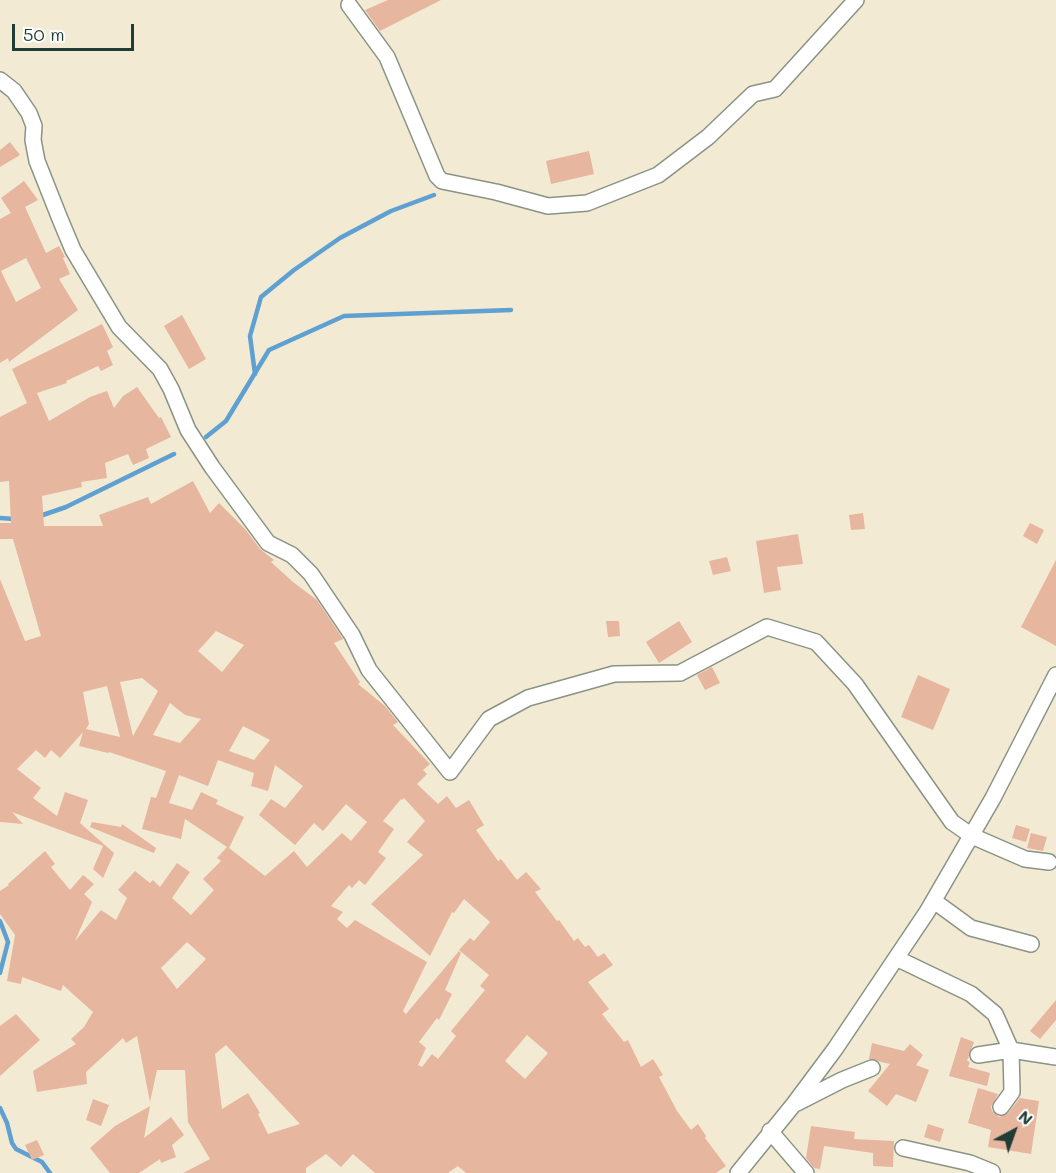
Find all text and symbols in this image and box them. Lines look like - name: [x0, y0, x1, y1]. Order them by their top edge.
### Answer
- scale bar: [15, 12, 136, 50]
- text: 50 m: [23, 22, 65, 46]
- north arrow: [984, 1101, 1044, 1161]
- text: N: [1015, 1105, 1038, 1129]

